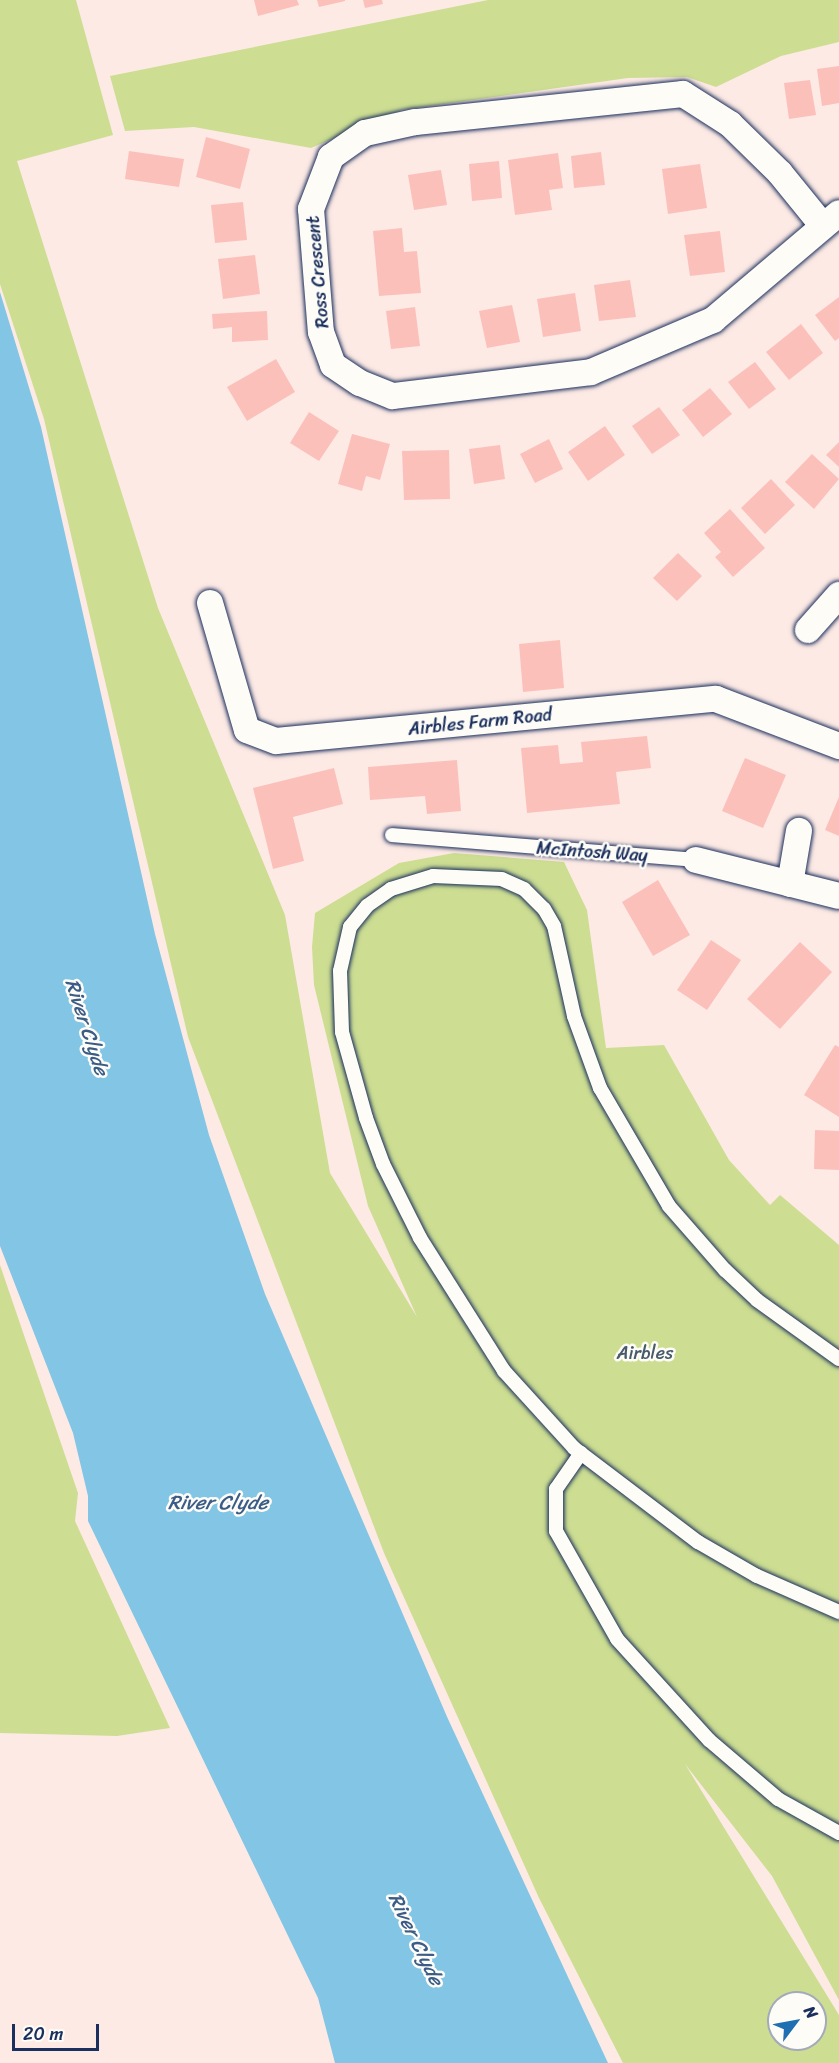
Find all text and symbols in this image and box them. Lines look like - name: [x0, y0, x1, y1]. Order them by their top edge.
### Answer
- street label: Ross Crescent: [302, 215, 334, 329]
- street label: Airbles Farm Road: [407, 704, 553, 740]
- street label: McIntosh Way: [536, 837, 648, 867]
- water label: River Clyde: [60, 976, 114, 1078]
- park label: Airbles: [617, 1342, 673, 1364]
- water label: River Clyde: [168, 1490, 268, 1514]
- water label: River Clyde: [383, 1889, 449, 1989]
- north arrow: [767, 1991, 827, 2051]
- text: N: [796, 2000, 826, 2025]
- scale bar: [15, 2012, 102, 2050]
- text: 20 m: [23, 2018, 63, 2050]

